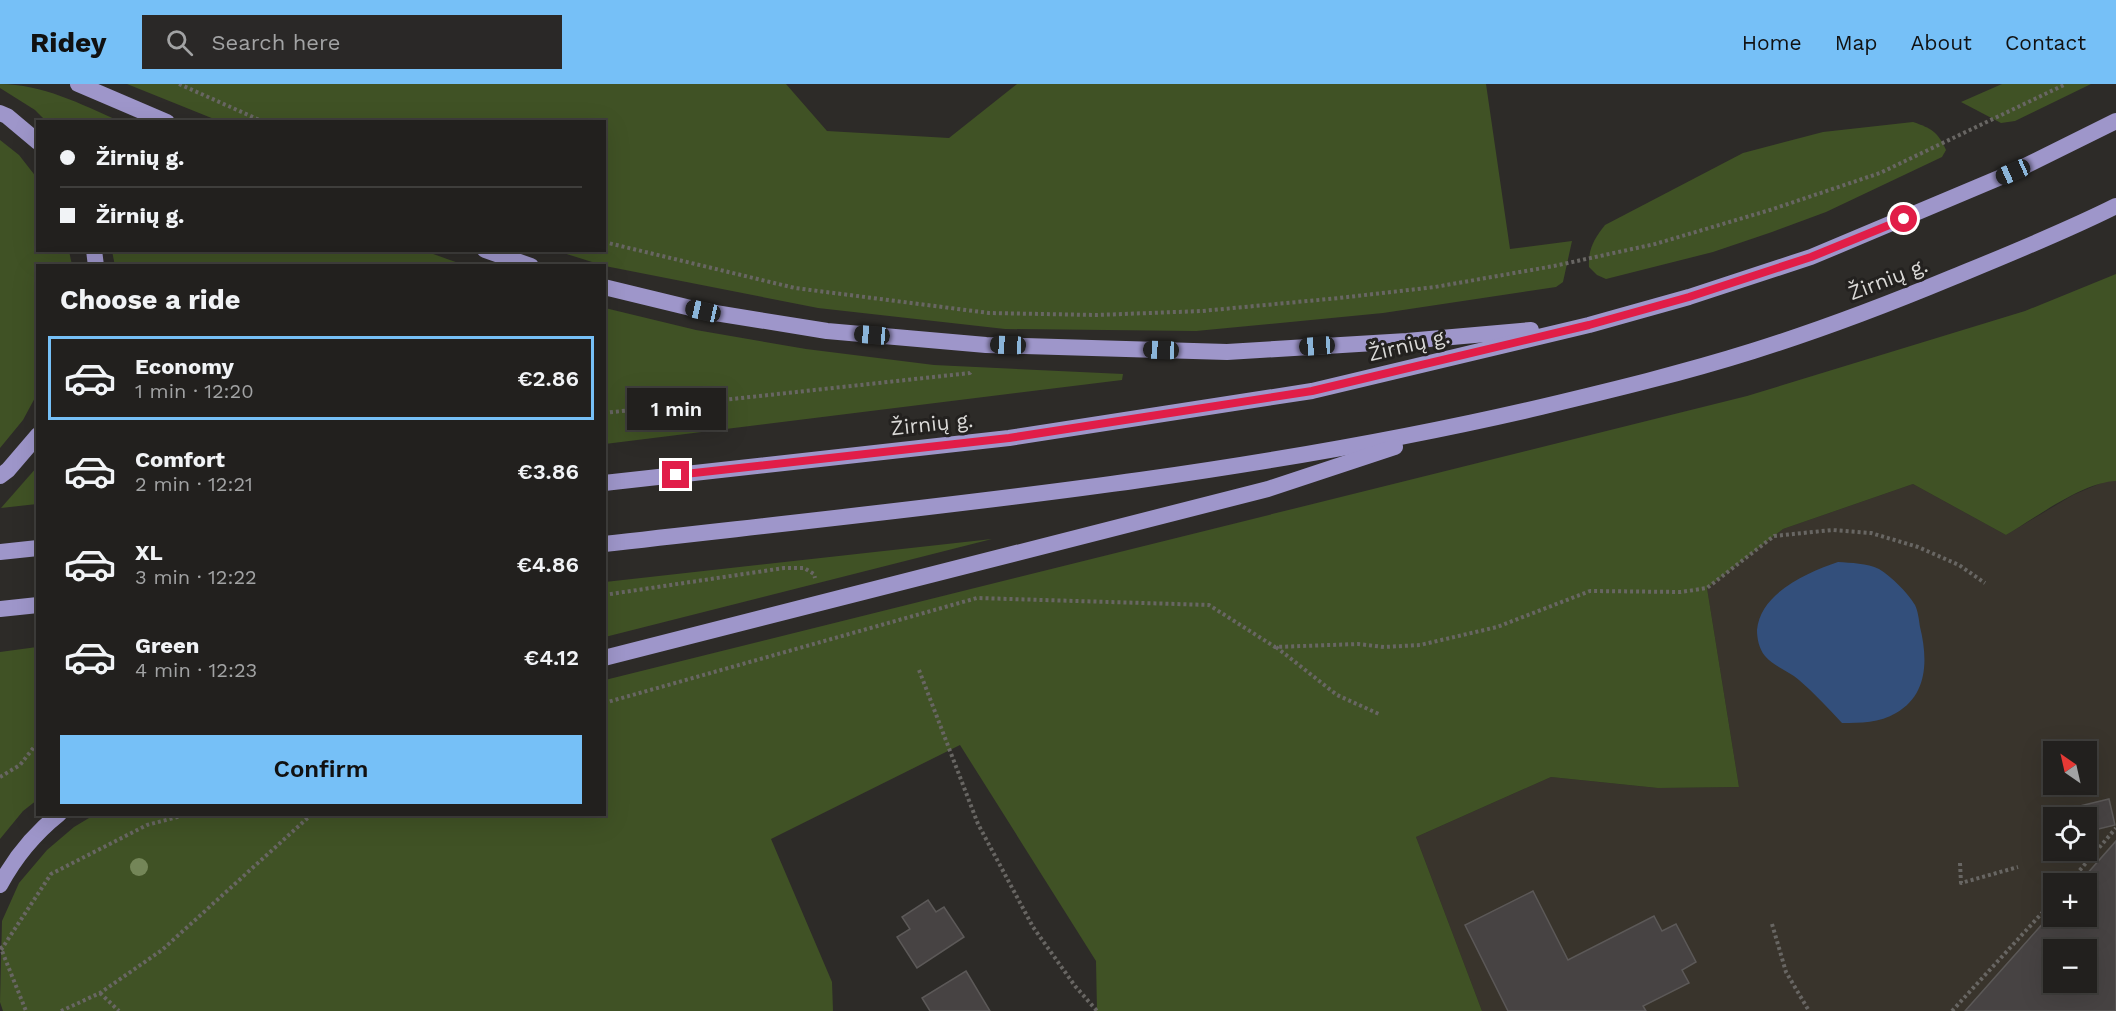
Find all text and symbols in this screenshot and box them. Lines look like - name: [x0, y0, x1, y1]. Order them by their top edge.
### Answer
- search box: [142, 15, 562, 69]
- text: Ridey: [30, 26, 106, 59]
- icon: search: [163, 26, 196, 59]
- text: Search here: [211, 30, 340, 55]
- text: Home: [1742, 30, 1802, 55]
- text: Map: [1835, 30, 1878, 55]
- text: About: [1911, 30, 1972, 55]
- text: Contact: [2005, 30, 2086, 55]
- text: Žirnių g.: [96, 145, 184, 170]
- car: [1993, 156, 2033, 188]
- text: Žirnių g.: [96, 203, 184, 228]
- route start: [1890, 205, 1917, 232]
- street label: Žirnių g.: [1845, 252, 1931, 305]
- text: Choose a ride: [60, 284, 240, 316]
- car: [683, 298, 723, 324]
- street label: Žirnių g.: [1366, 323, 1452, 366]
- car: [853, 324, 891, 346]
- car: [990, 335, 1026, 355]
- car: [1298, 336, 1336, 356]
- car: [1143, 340, 1179, 360]
- icon: car: [63, 351, 117, 405]
- text: Economy: [135, 354, 234, 379]
- text: €2.86: [517, 366, 579, 391]
- text: 1 min · 12:20: [135, 379, 254, 403]
- callout: 1 min: [626, 388, 726, 430]
- text: 1 min: [651, 397, 702, 421]
- street label: Žirnių g.: [889, 407, 974, 440]
- icon: car: [63, 444, 117, 498]
- text: Comfort: [135, 447, 225, 472]
- text: €3.86: [517, 459, 579, 484]
- route end: [662, 461, 689, 488]
- text: 2 min · 12:21: [135, 472, 253, 496]
- icon: car: [63, 537, 117, 591]
- text: XL: [135, 540, 163, 565]
- text: €4.86: [516, 552, 579, 577]
- text: 3 min · 12:22: [135, 565, 257, 589]
- icon: car: [63, 630, 117, 684]
- text: Green: [135, 633, 199, 658]
- text: €4.12: [524, 645, 579, 670]
- text: 4 min · 12:23: [135, 658, 257, 682]
- button: Confirm: [60, 735, 582, 804]
- north arrow: [2043, 741, 2097, 795]
- map controls: [2043, 741, 2097, 993]
- button: locate: [2043, 807, 2097, 861]
- button: +: [2043, 873, 2097, 927]
- button: −: [2043, 939, 2097, 993]

